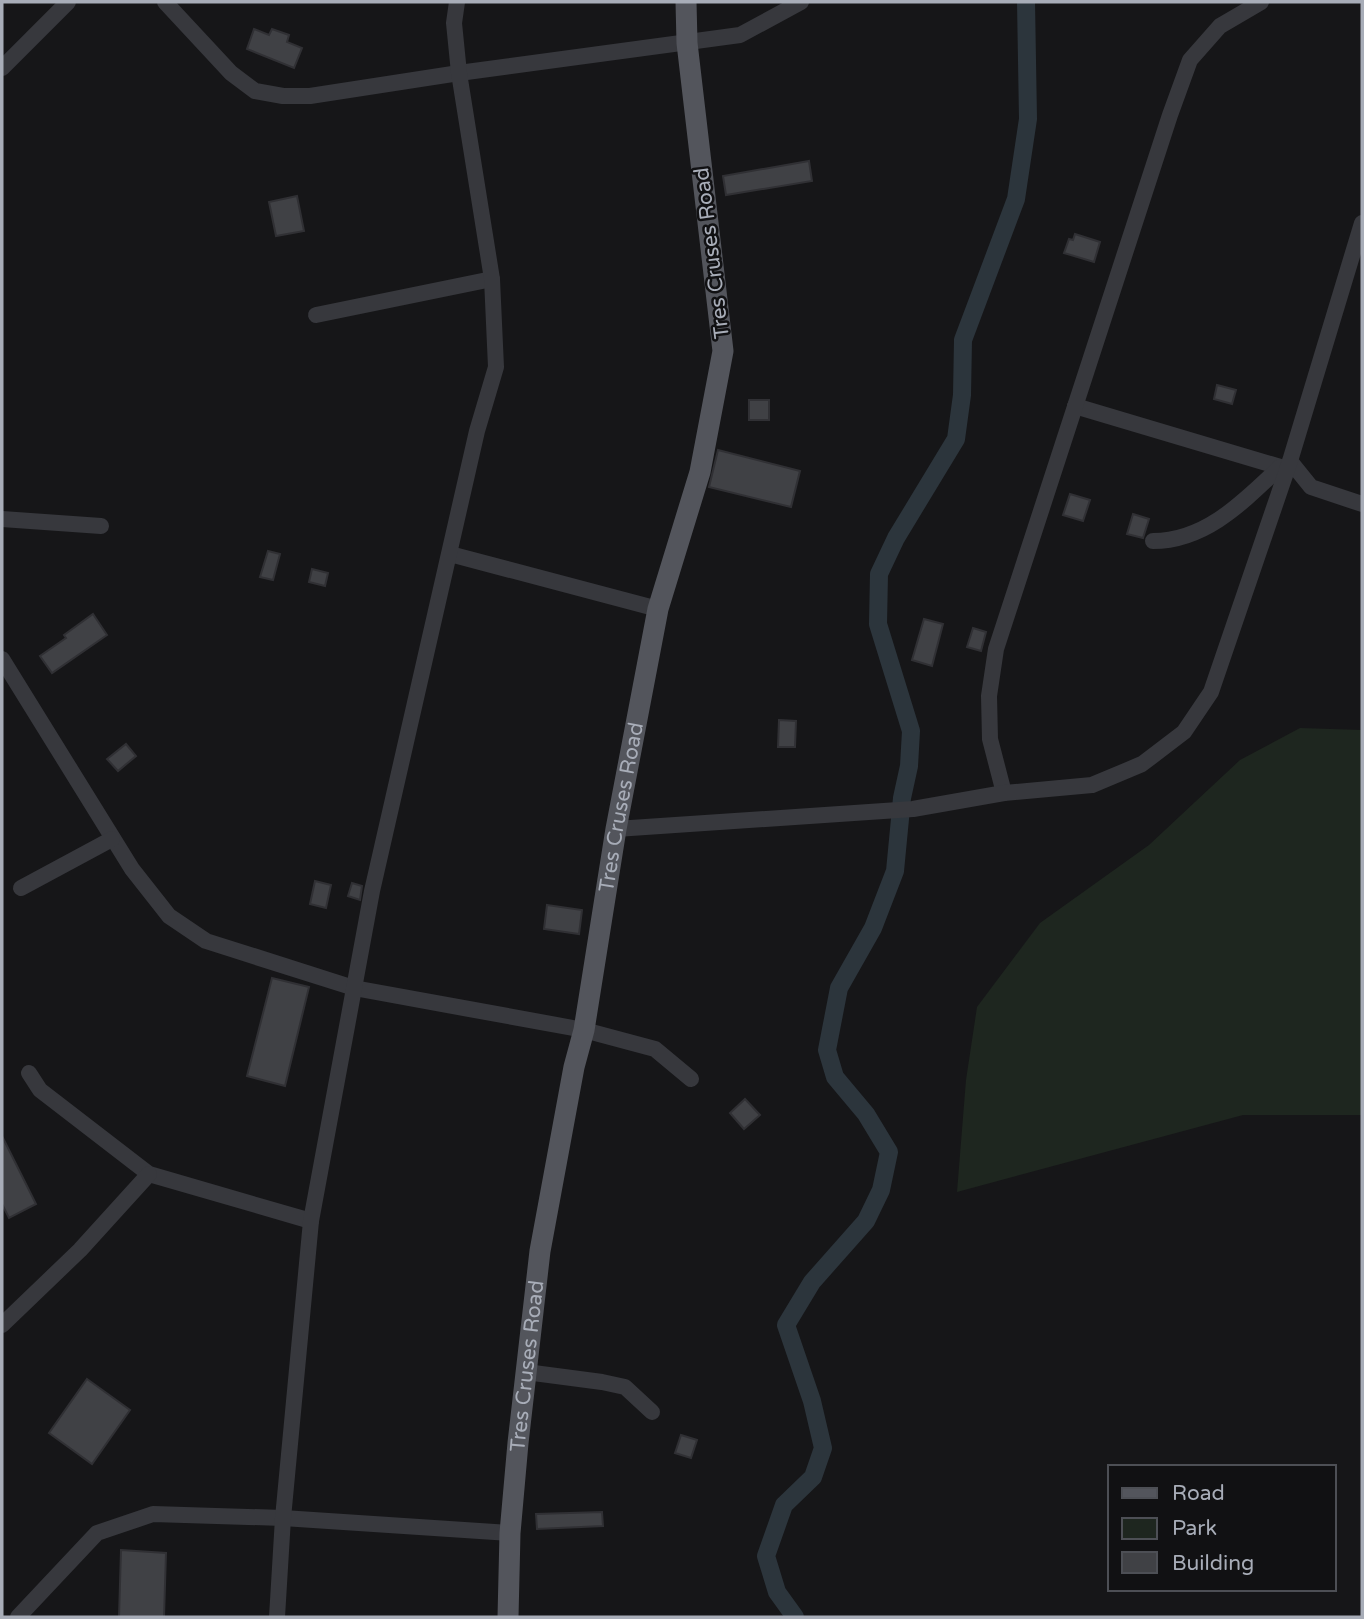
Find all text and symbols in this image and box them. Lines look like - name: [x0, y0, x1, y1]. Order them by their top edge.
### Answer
- street label: Tres Cruses Road: [689, 166, 735, 340]
- street label: Tres Cruses Road: [594, 720, 649, 894]
- street label: Tres Cruses Road: [505, 1279, 549, 1453]
- legend: [1108, 1465, 1336, 1591]
- text: Road: [1172, 1481, 1225, 1506]
- text: Park: [1172, 1516, 1217, 1541]
- text: Building: [1172, 1551, 1254, 1576]

